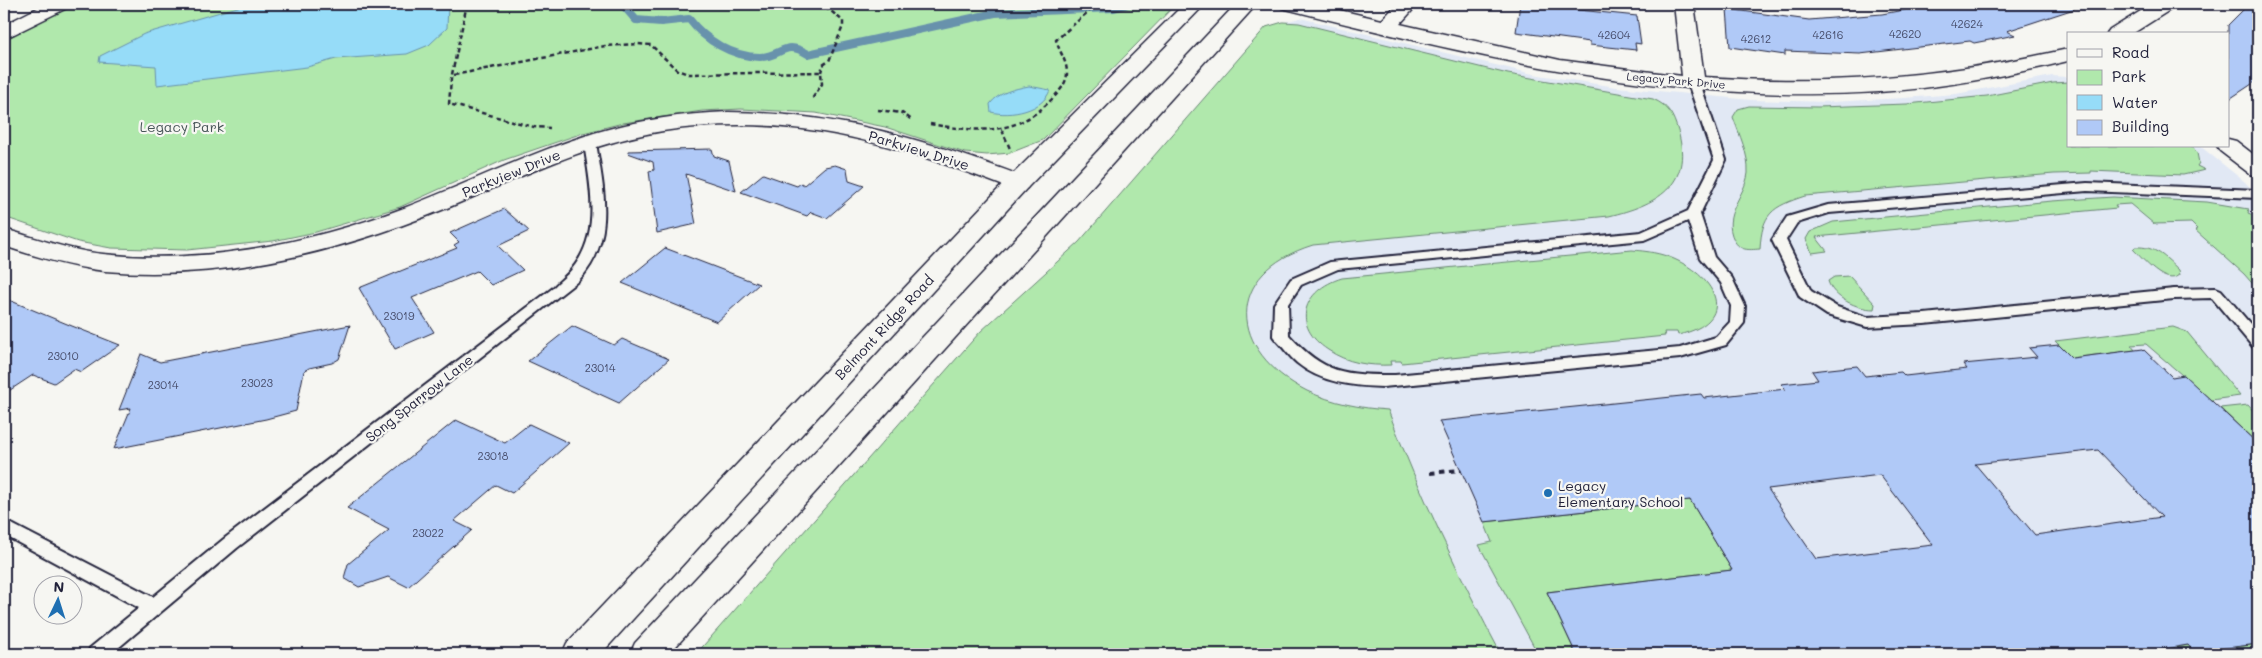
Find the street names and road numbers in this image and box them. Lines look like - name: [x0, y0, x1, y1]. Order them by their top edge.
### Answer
- street label: Legacy Park Drive: [1626, 68, 1726, 92]
- street label: Parkview Drive: [866, 126, 972, 174]
- street label: Parkview Drive: [459, 145, 563, 201]
- street label: Belmont Ridge Road: [830, 270, 938, 384]
- street label: Song Sparrow Lane: [361, 350, 477, 446]

